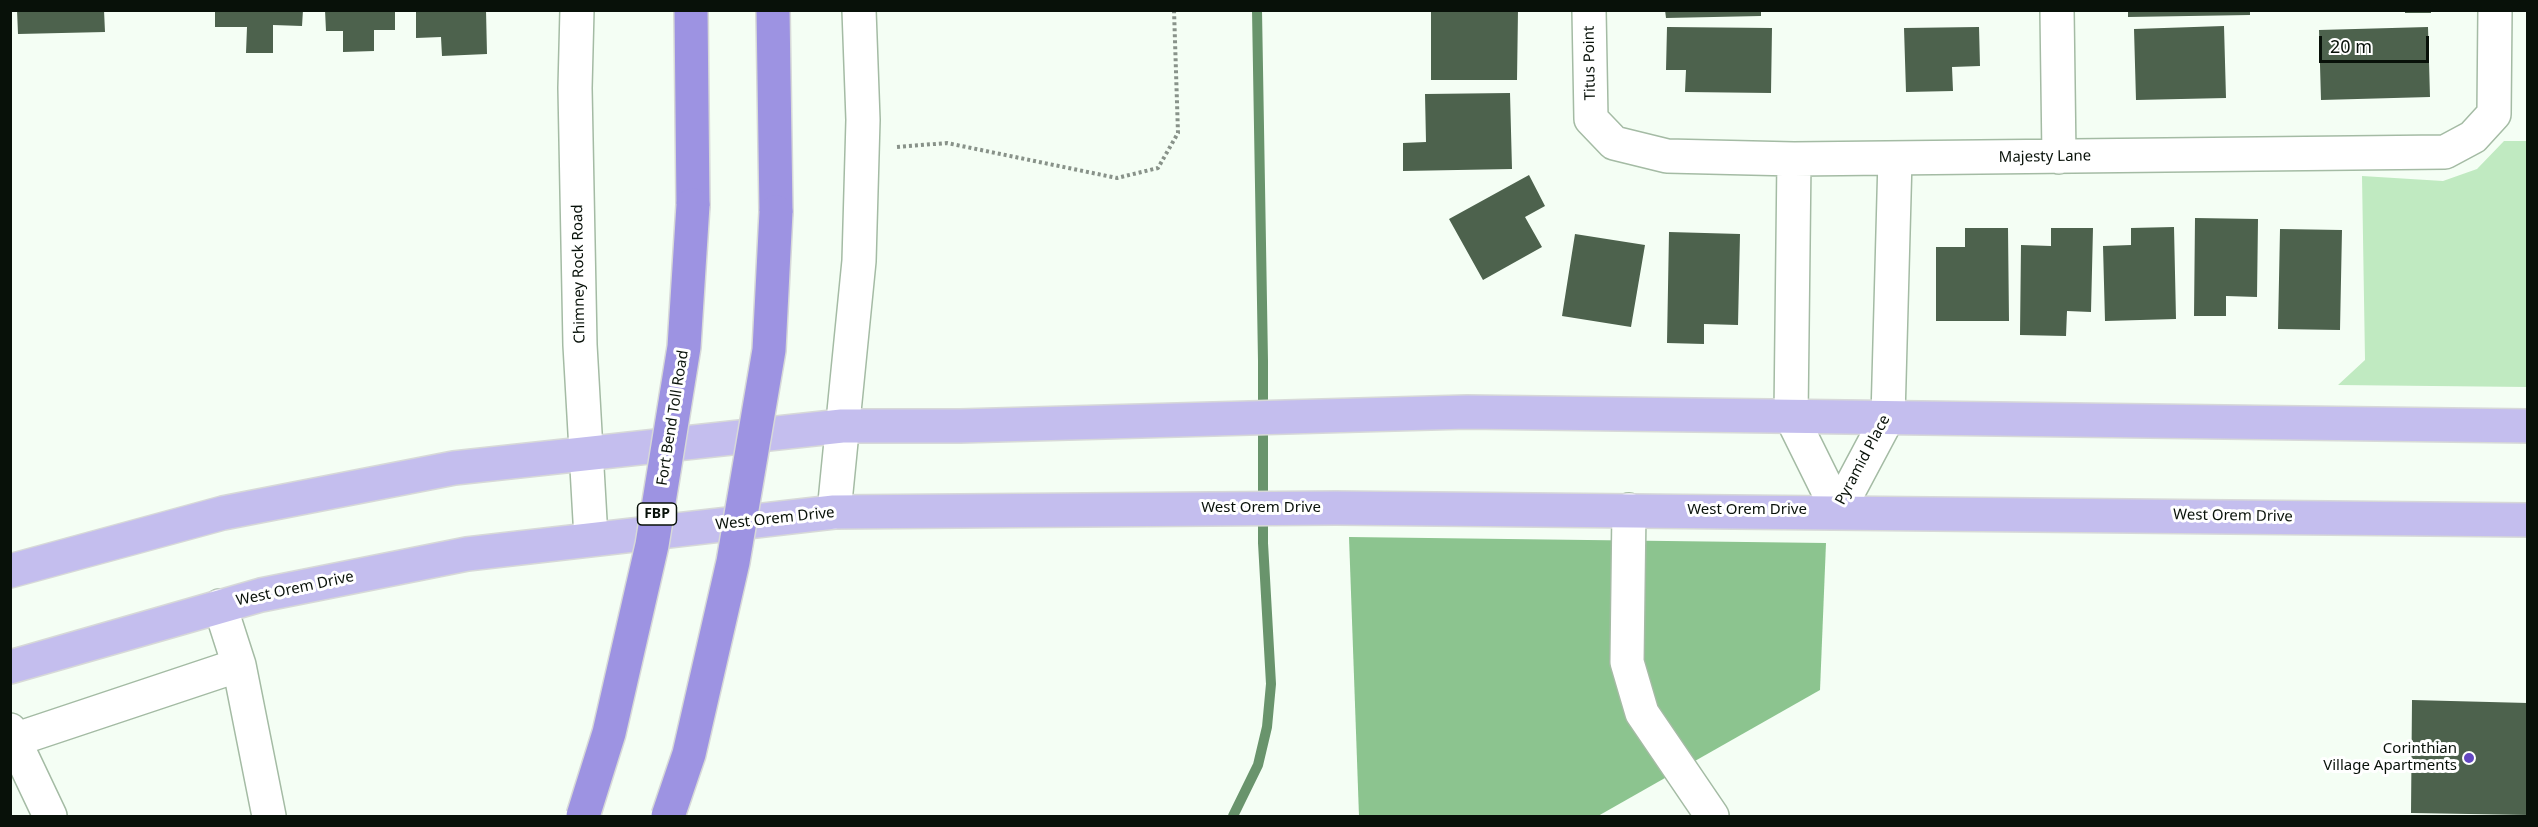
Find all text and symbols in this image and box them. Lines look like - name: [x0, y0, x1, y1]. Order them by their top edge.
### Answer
- scale bar: [2322, 24, 2432, 62]
- street label: Titus Point: [1580, 26, 1600, 100]
- text: 20 m: [2330, 34, 2372, 58]
- street label: Majesty Lane: [1999, 147, 2091, 167]
- street label: Chimney Rock Road: [569, 204, 589, 344]
- street label: Fort Bend Toll Road: [653, 349, 693, 487]
- street label: Pyramid Place: [1832, 412, 1894, 508]
- street label: West Orem Drive: [1201, 499, 1321, 517]
- street label: West Orem Drive: [1687, 501, 1807, 519]
- road number: FBP: [638, 503, 676, 525]
- street label: West Orem Drive: [715, 504, 835, 534]
- street label: West Orem Drive: [2173, 506, 2293, 526]
- street label: West Orem Drive: [235, 568, 355, 610]
- place label: Corinthian Village Apartments: [2323, 740, 2457, 775]
- marker: Corinthian Village Apartments: [2462, 751, 2476, 765]

